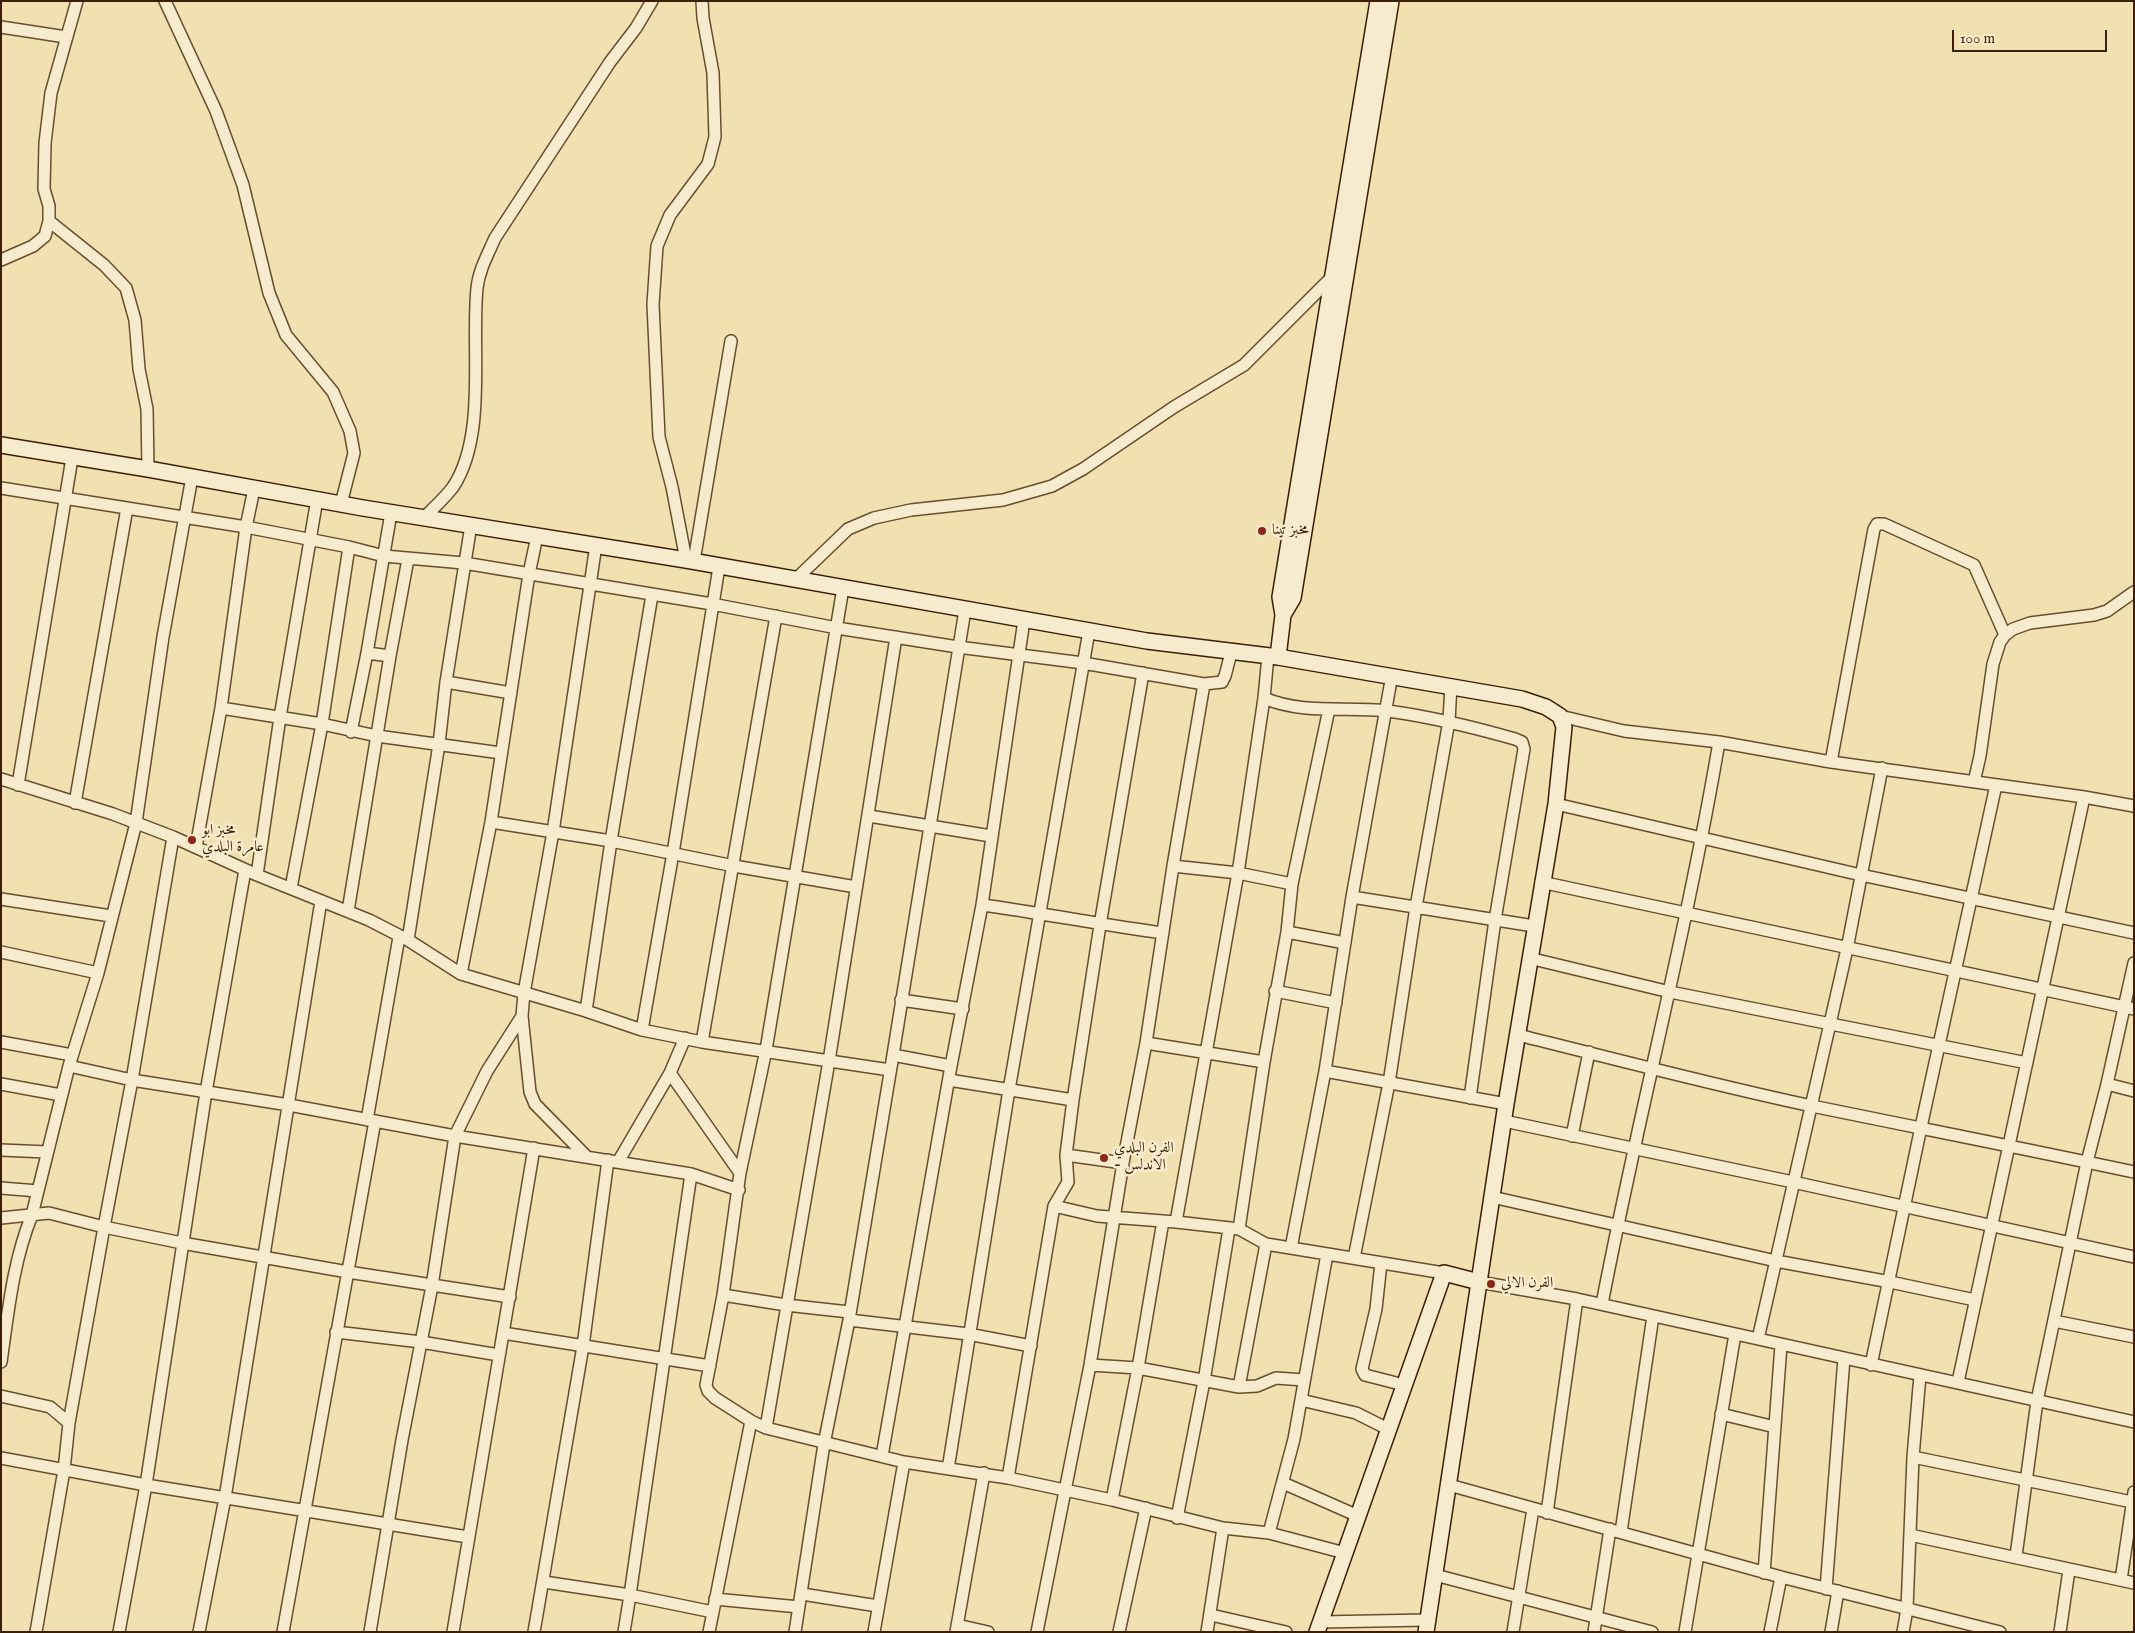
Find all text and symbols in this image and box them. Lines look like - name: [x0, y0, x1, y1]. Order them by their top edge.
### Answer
- scale bar: [1955, 20, 2110, 52]
- text: 100 m: [1960, 29, 1995, 48]
- place label: مخبز تينا: [1272, 522, 1308, 540]
- marker: مخبز تينا: [1256, 525, 1268, 537]
- place label: مخبز ابو عامرة البلدي: [202, 822, 264, 857]
- marker: مخبز ابو عامرة البلدي: [186, 834, 198, 846]
- place label: الفرن البلدي - الاندلس: [1114, 1140, 1174, 1175]
- marker: الفرن البلدي - الاندلس: [1098, 1152, 1110, 1164]
- place label: الفرن الالي: [1501, 1275, 1553, 1293]
- marker: الفرن الالي: [1485, 1278, 1497, 1290]

